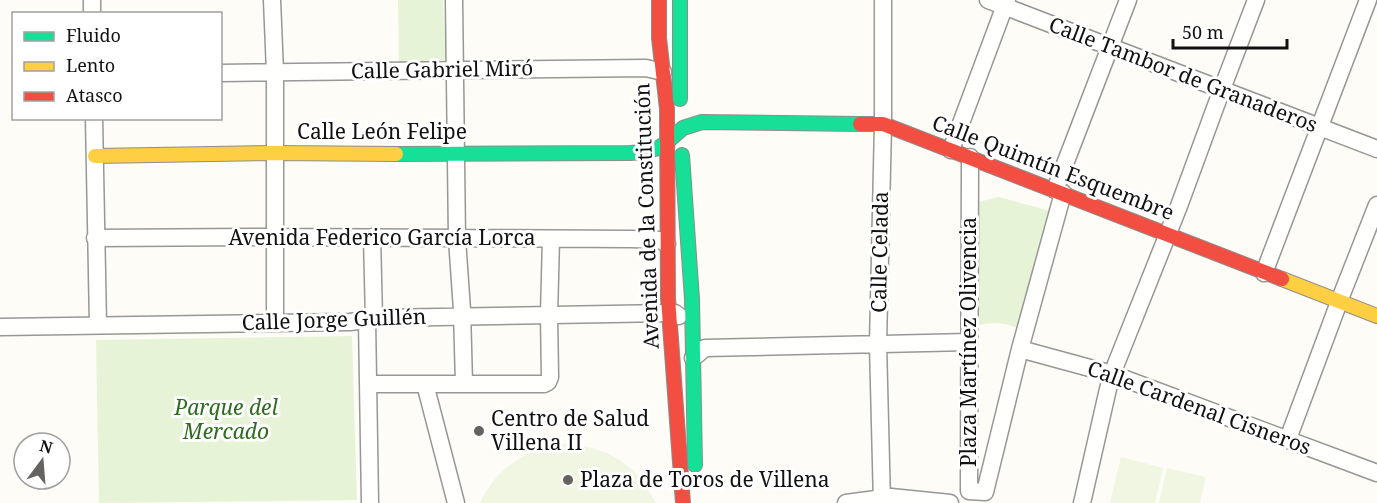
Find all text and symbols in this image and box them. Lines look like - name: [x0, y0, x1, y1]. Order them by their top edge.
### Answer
- street label: Calle Tambor de Granaderos: [1045, 10, 1322, 138]
- legend: [12, 12, 222, 120]
- scale bar: [1173, 12, 1287, 50]
- text: 50 m: [1182, 20, 1224, 44]
- text: Fluido: [66, 23, 121, 47]
- text: Lento: [66, 53, 115, 77]
- street label: Calle Gabriel Miró: [351, 53, 533, 85]
- street label: Avenida de la Constitución: [627, 82, 665, 350]
- text: Atasco: [66, 83, 123, 107]
- street label: Calle Quimtín Esquembre: [928, 108, 1178, 226]
- street label: Calle León Felipe: [297, 117, 467, 145]
- street label: Calle Celada: [864, 191, 894, 313]
- street label: Plaza Martínez Olivencia: [954, 217, 982, 467]
- street label: Avenida Federico García Lorca: [228, 223, 536, 251]
- street label: Calle Jorge Guillén: [241, 302, 427, 336]
- street label: Calle Cardenal Cisneros: [1084, 354, 1315, 461]
- park label: Parque del Mercado: [173, 393, 278, 445]
- place label: Centro de Salud Villena II: [491, 404, 649, 456]
- marker: Centro de Salud Villena II: [472, 424, 486, 438]
- north arrow: [12, 431, 72, 491]
- text: N: [37, 434, 56, 459]
- place label: Plaza de Toros de Villena: [580, 465, 830, 493]
- marker: Plaza de Toros de Villena: [561, 473, 575, 487]

